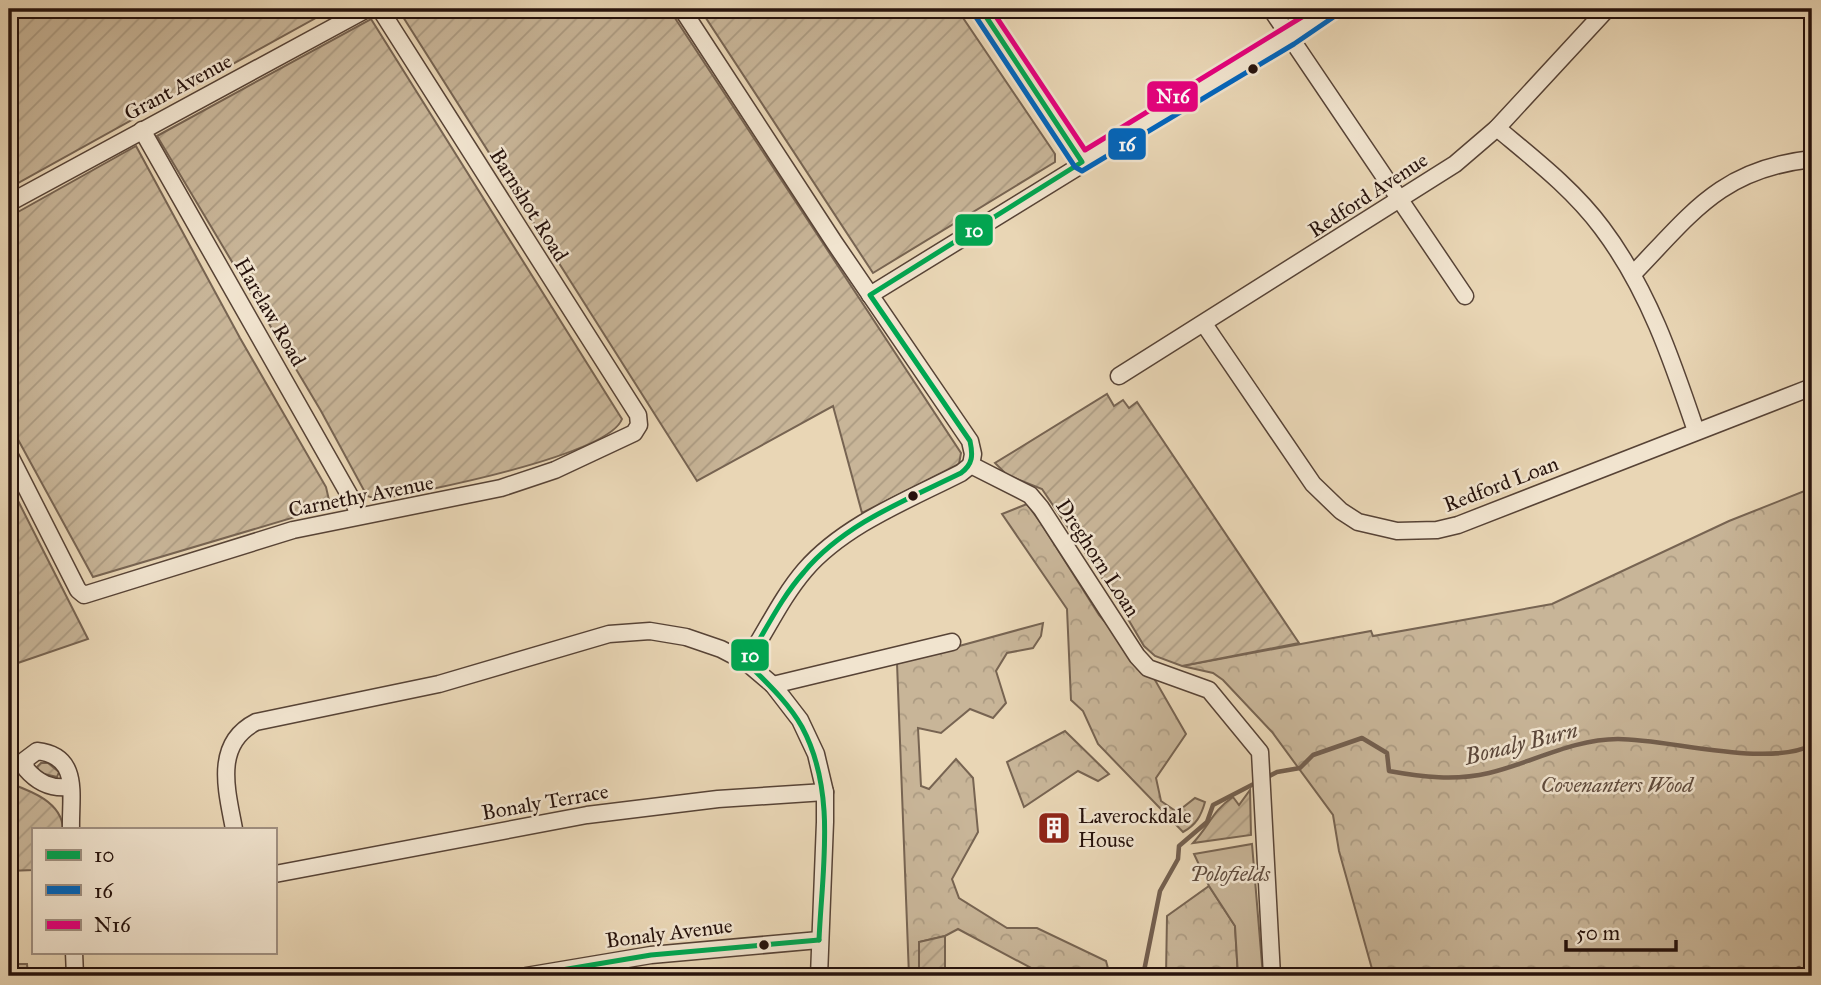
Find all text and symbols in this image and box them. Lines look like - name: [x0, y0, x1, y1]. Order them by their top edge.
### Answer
- street label: Grant Avenue: [120, 48, 237, 126]
- unlabelled marker: [1246, 62, 1260, 76]
- line badge: N16: [1146, 80, 1199, 113]
- text: N16: [1156, 85, 1191, 108]
- line badge: 16: [1107, 127, 1147, 161]
- text: 16: [1118, 133, 1137, 156]
- street label: Barnshot Road: [484, 144, 574, 267]
- street label: Redford Avenue: [1303, 147, 1433, 243]
- line badge: 10: [954, 213, 994, 247]
- text: 10: [965, 219, 983, 242]
- street label: Harelaw Road: [228, 253, 312, 371]
- street label: Redford Loan: [1440, 450, 1562, 518]
- street label: Carnethy Avenue: [286, 469, 436, 523]
- unlabelled marker: [906, 489, 920, 503]
- street label: Dreghorn Loan: [1050, 494, 1146, 622]
- line badge: 10: [730, 638, 770, 672]
- text: 10: [741, 644, 759, 667]
- water label: Bonaly Burn: [1461, 715, 1580, 771]
- park label: Covenanters Wood: [1541, 772, 1695, 798]
- street label: Bonaly Terrace: [480, 778, 611, 826]
- place label: Laverockdale House: [1078, 803, 1192, 853]
- building icon: Laverockdale House: [1035, 809, 1073, 847]
- legend: [32, 828, 276, 954]
- text: 10: [94, 842, 114, 868]
- park label: Polofields: [1190, 861, 1271, 887]
- text: 16: [94, 878, 114, 904]
- scale bar: [1566, 908, 1676, 952]
- text: N16: [94, 912, 132, 938]
- street label: Bonaly Avenue: [604, 912, 734, 954]
- text: 50 m: [1576, 920, 1621, 946]
- unlabelled marker: [757, 938, 771, 952]

